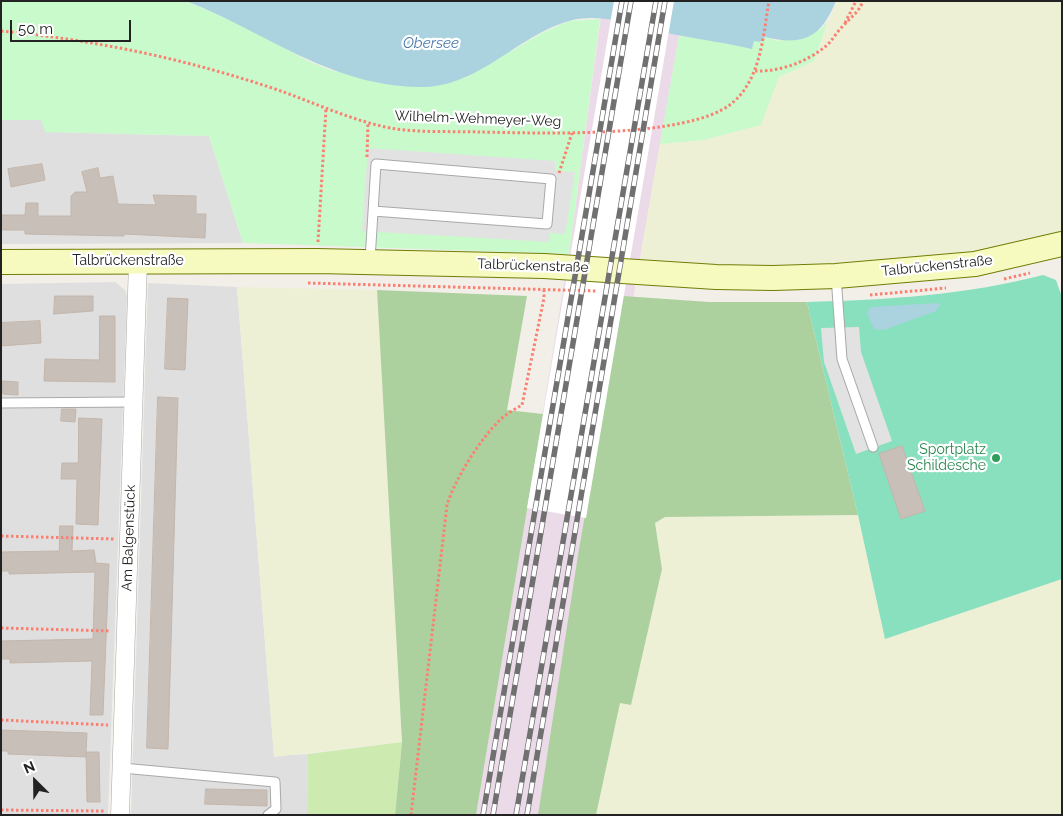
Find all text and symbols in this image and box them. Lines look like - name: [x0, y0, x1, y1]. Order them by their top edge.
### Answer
- scale bar: [12, 10, 134, 42]
- text: 50 m: [18, 20, 53, 38]
- water label: Obersee: [403, 34, 459, 52]
- street label: Wilhelm-Wehmeyer-Weg: [394, 108, 562, 130]
- street label: Talbrückenstraße: [881, 252, 993, 280]
- street label: Talbrückenstraße: [72, 253, 184, 269]
- street label: Talbrückenstraße: [477, 256, 589, 276]
- place label: Sportplatz Schildesche: [907, 442, 986, 474]
- marker: Sportplatz Schildesche: [990, 452, 1002, 464]
- street label: Am Balgenstück: [119, 484, 139, 592]
- north arrow: [10, 756, 60, 806]
- text: N: [21, 758, 37, 777]

